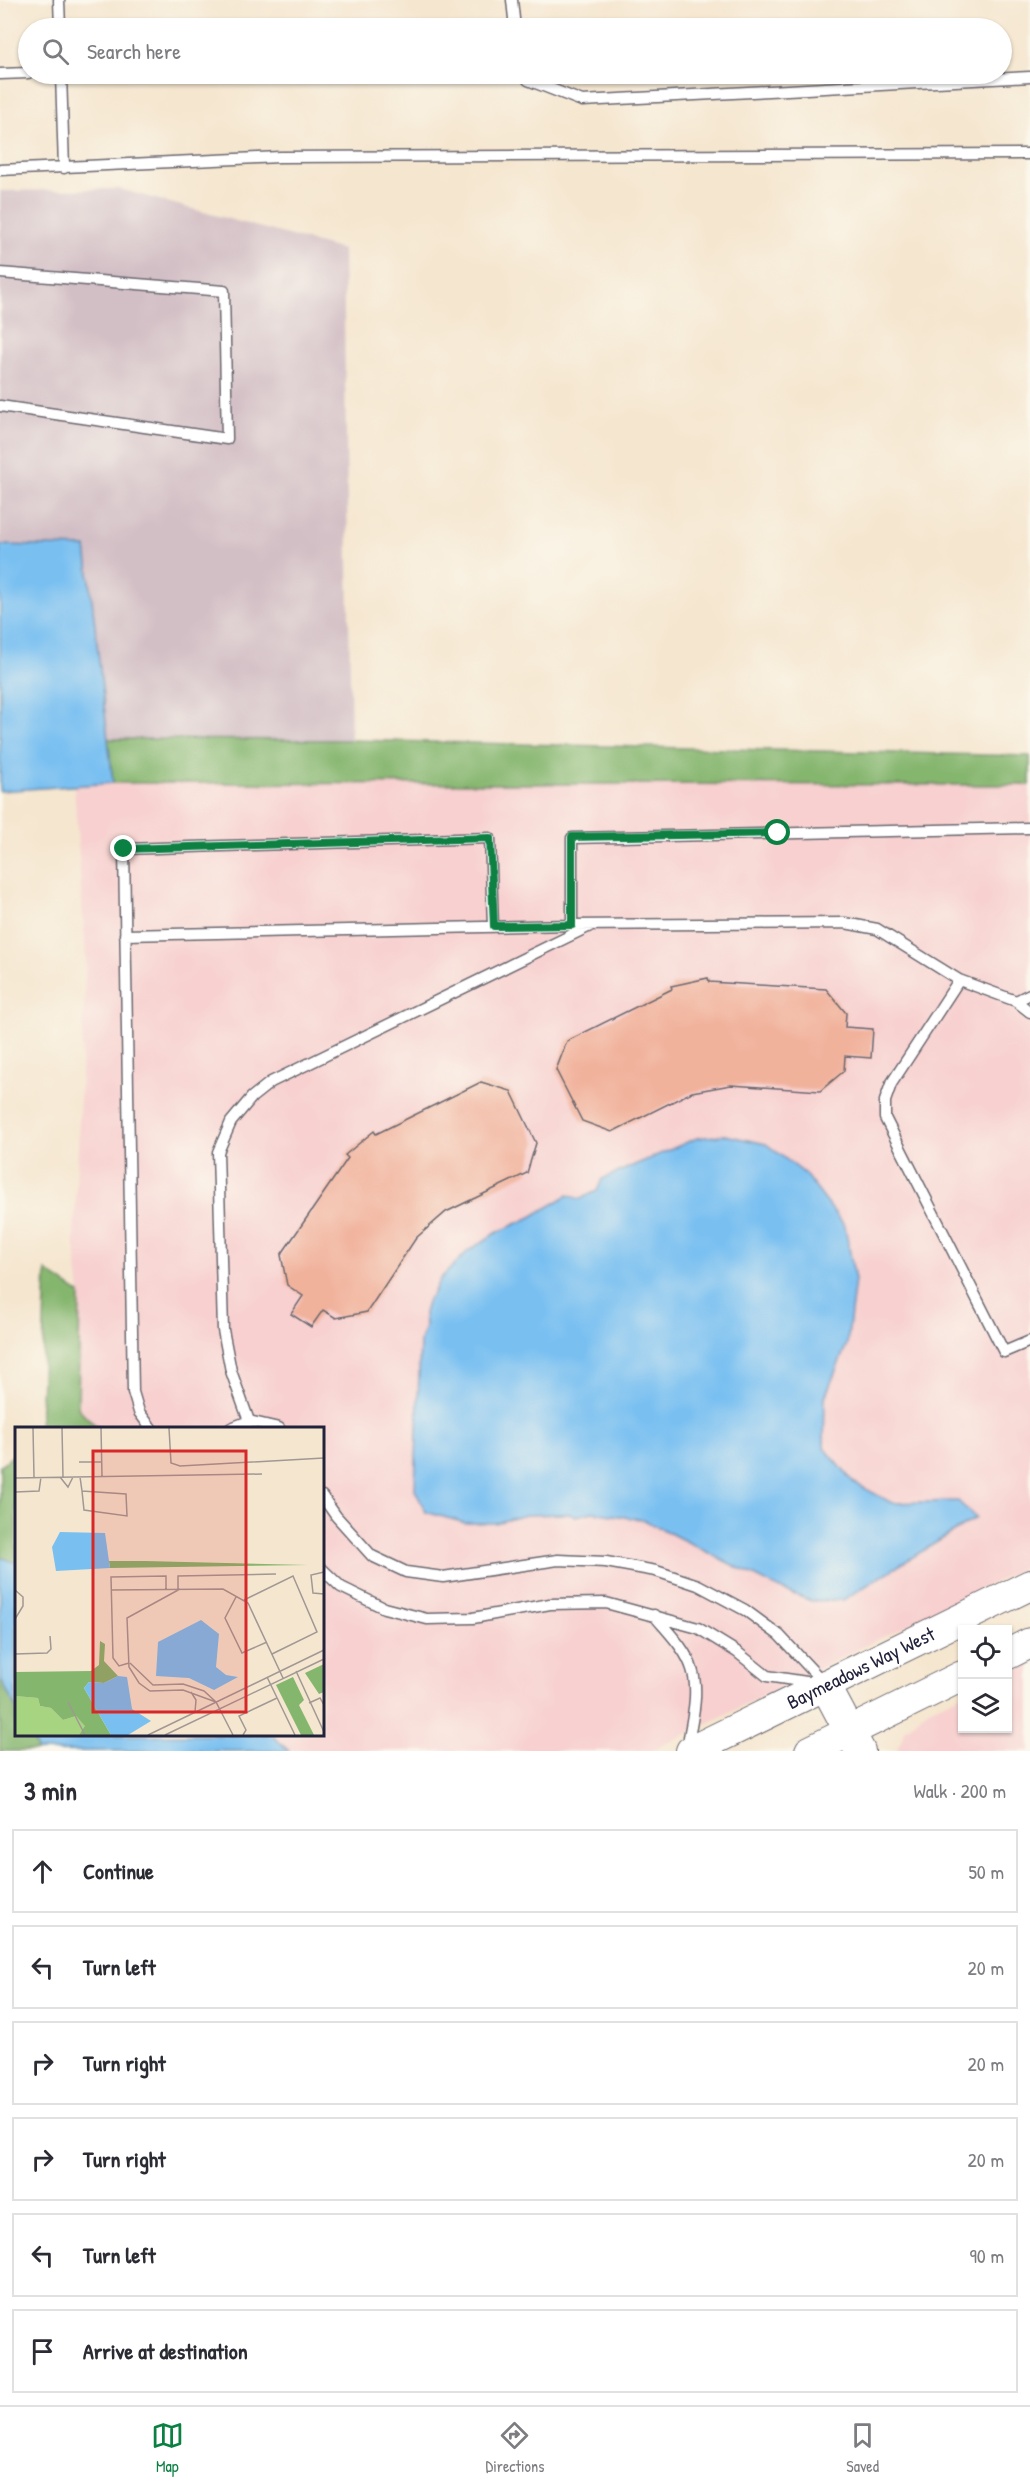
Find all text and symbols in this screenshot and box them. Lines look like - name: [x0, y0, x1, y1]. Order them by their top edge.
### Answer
- search box: [18, 18, 1012, 84]
- icon: search: [39, 35, 72, 68]
- text: Search here: [87, 36, 181, 66]
- route start: [764, 819, 790, 845]
- route end: [110, 835, 136, 861]
- inset map: [15, 1427, 324, 1736]
- street label: Baymeadows Way West: [782, 1619, 940, 1715]
- map controls: [958, 1625, 1012, 1733]
- button: locate: [958, 1625, 1012, 1679]
- button: layers: [958, 1679, 1012, 1733]
- text: 3 min: [24, 1773, 77, 1808]
- text: Walk · 200 m: [914, 1777, 1006, 1804]
- icon: ahead: [26, 1855, 59, 1888]
- text: Continue: [83, 1856, 154, 1886]
- text: 50 m: [968, 1858, 1004, 1885]
- icon: left: [26, 1951, 59, 1984]
- text: Turn left: [83, 1952, 156, 1982]
- text: 20 m: [967, 1954, 1004, 1981]
- icon: right: [26, 2047, 59, 2080]
- text: Turn right: [83, 2048, 166, 2078]
- text: 20 m: [967, 2050, 1004, 2077]
- icon: right: [26, 2143, 59, 2176]
- text: Turn right: [83, 2144, 166, 2174]
- text: 20 m: [967, 2146, 1004, 2173]
- icon: left: [26, 2239, 59, 2272]
- text: Turn left: [83, 2240, 156, 2270]
- text: 90 m: [970, 2242, 1004, 2269]
- icon: arrive: [26, 2335, 59, 2368]
- text: Arrive at destination: [83, 2336, 248, 2366]
- tab: Map: [151, 2419, 184, 2477]
- tab: Directions: [486, 2419, 544, 2477]
- tab: Saved: [846, 2419, 879, 2477]

